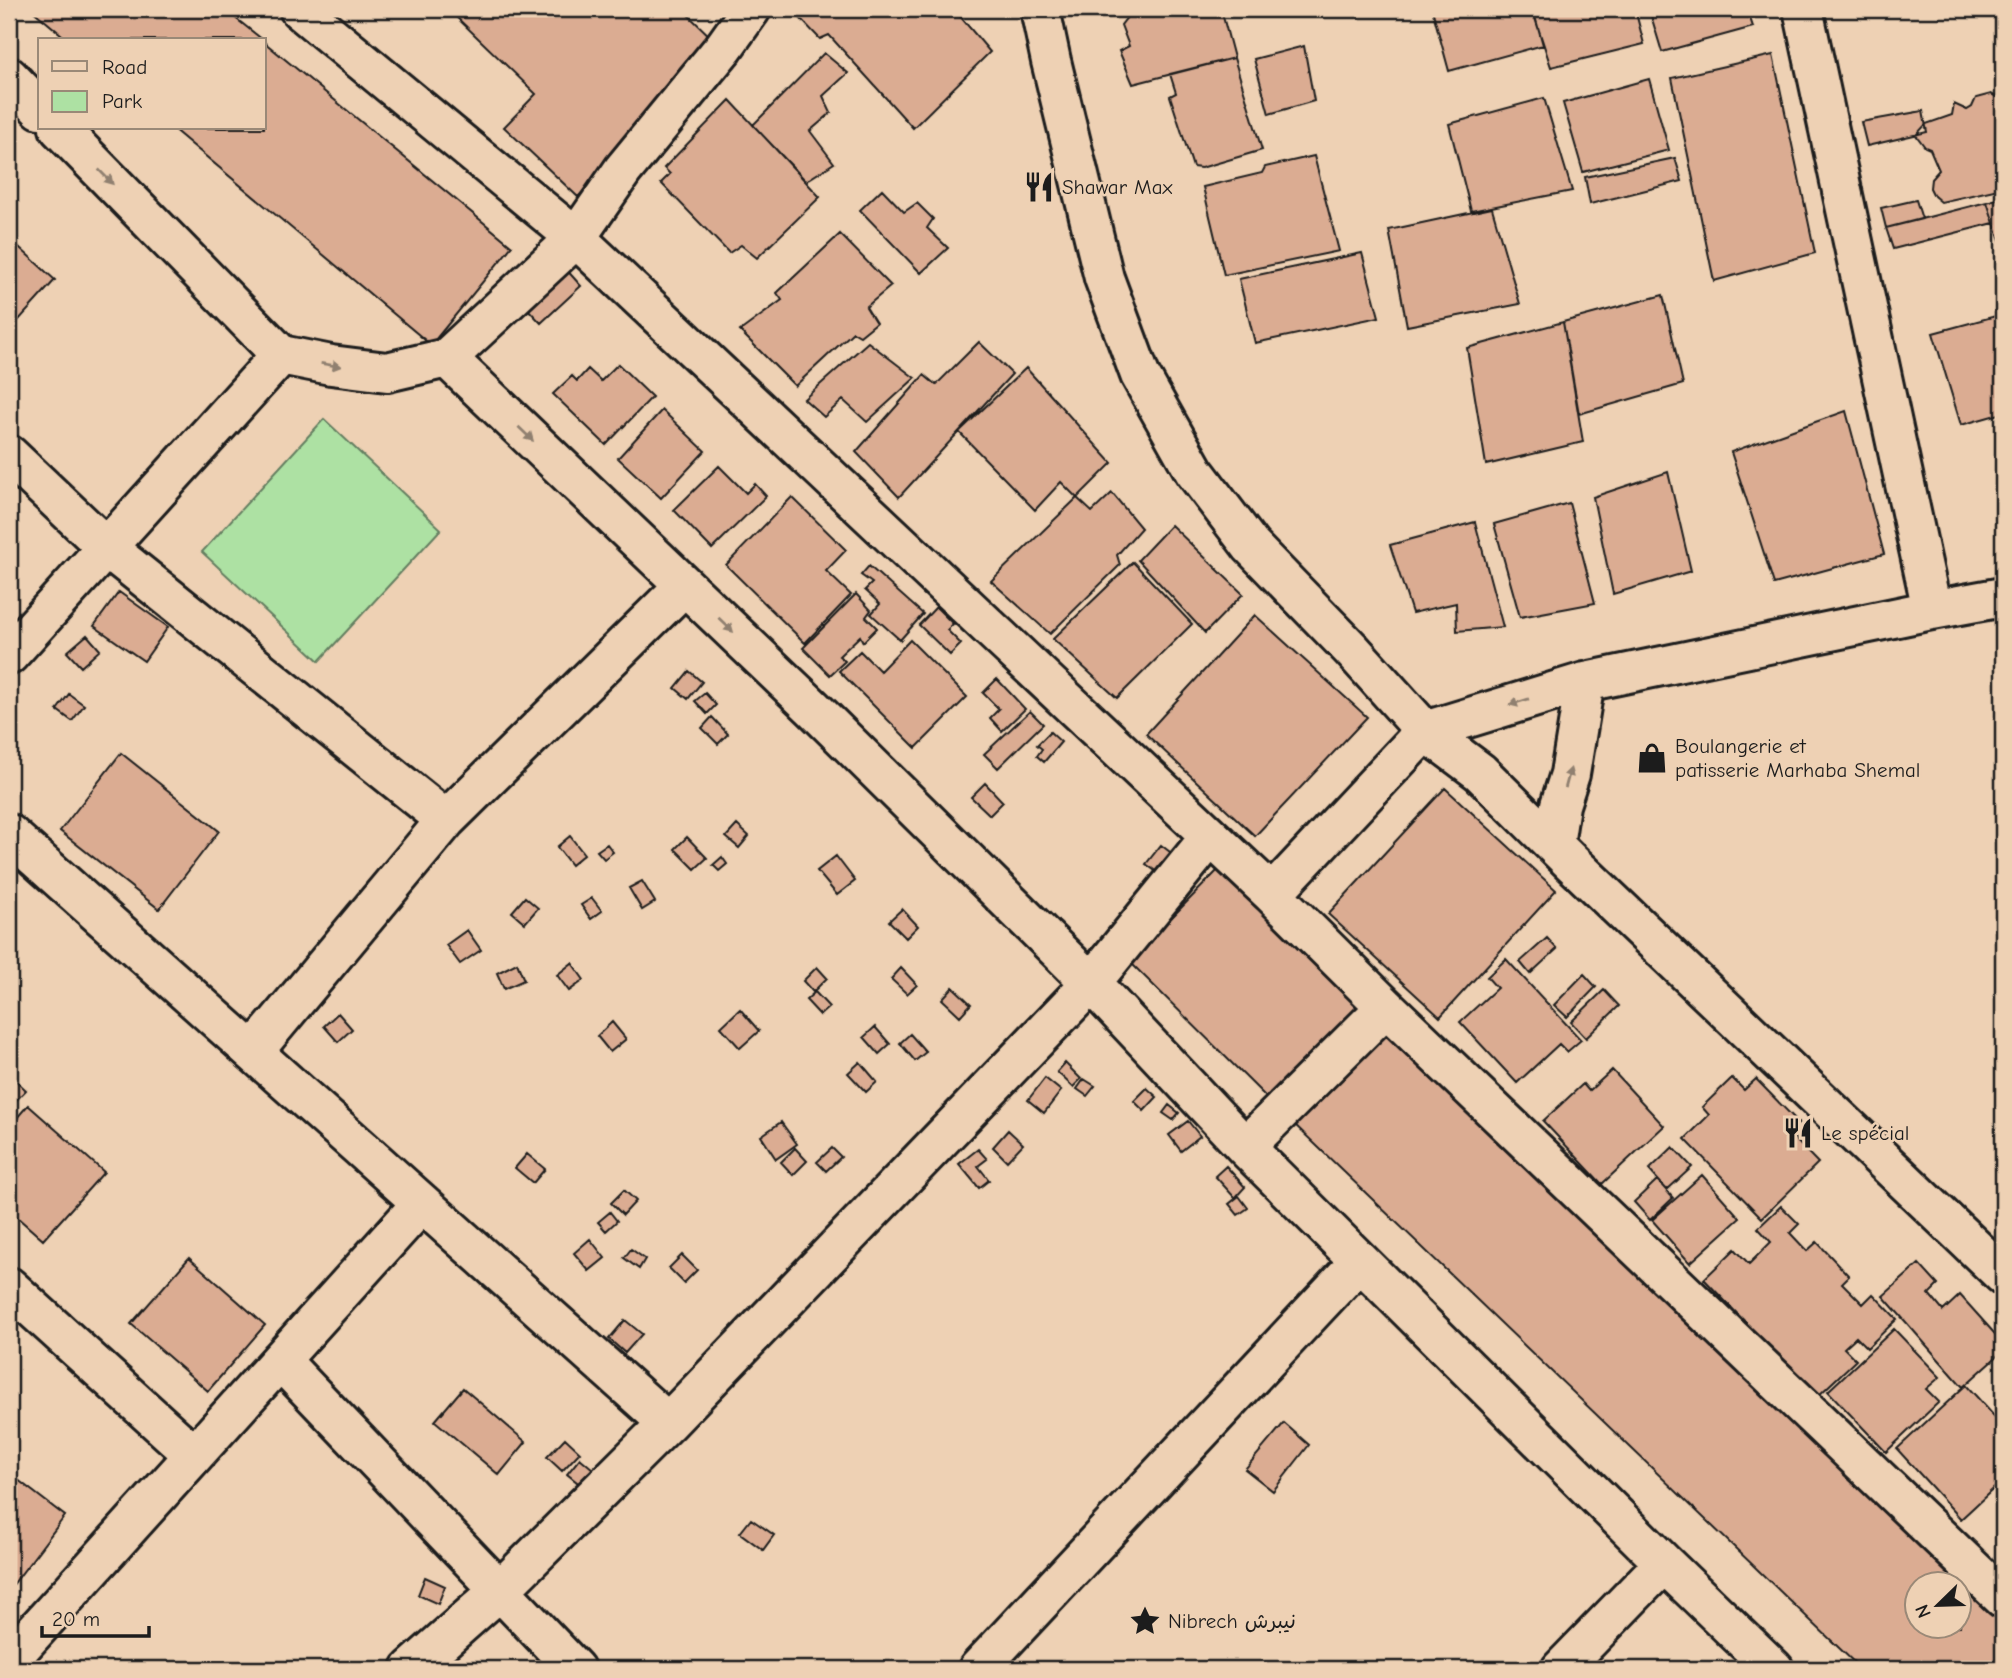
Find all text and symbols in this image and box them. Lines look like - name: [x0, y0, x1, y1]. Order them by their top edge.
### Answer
- legend: [38, 38, 266, 130]
- text: Road: [102, 55, 147, 79]
- text: Park: [102, 89, 142, 113]
- one-way arrow: [98, 168, 115, 185]
- restaurant icon: Shawar Max: [1022, 170, 1056, 204]
- place label: Shawar Max: [1062, 175, 1172, 199]
- one-way arrow: [321, 360, 343, 371]
- one-way arrow: [517, 425, 534, 441]
- one-way arrow: [717, 617, 734, 634]
- one-way arrow: [1509, 698, 1530, 708]
- place label: Boulangerie et patisserie Marhaba Shemal: [1675, 734, 1920, 782]
- shop icon: Boulangerie et patisserie Marhaba Shemal: [1635, 741, 1669, 775]
- one-way arrow: [1563, 767, 1574, 789]
- restaurant icon: Le spécial: [1781, 1116, 1815, 1150]
- place label: Le spécial: [1821, 1121, 1909, 1145]
- north arrow: [1904, 1570, 1974, 1640]
- scale bar: [42, 1594, 149, 1638]
- text: N: [1911, 1601, 1936, 1621]
- place icon: Nibrech نيبرش: [1128, 1604, 1162, 1638]
- text: 20 m: [52, 1607, 100, 1631]
- place label: Nibrech نيبرش: [1168, 1609, 1296, 1634]

